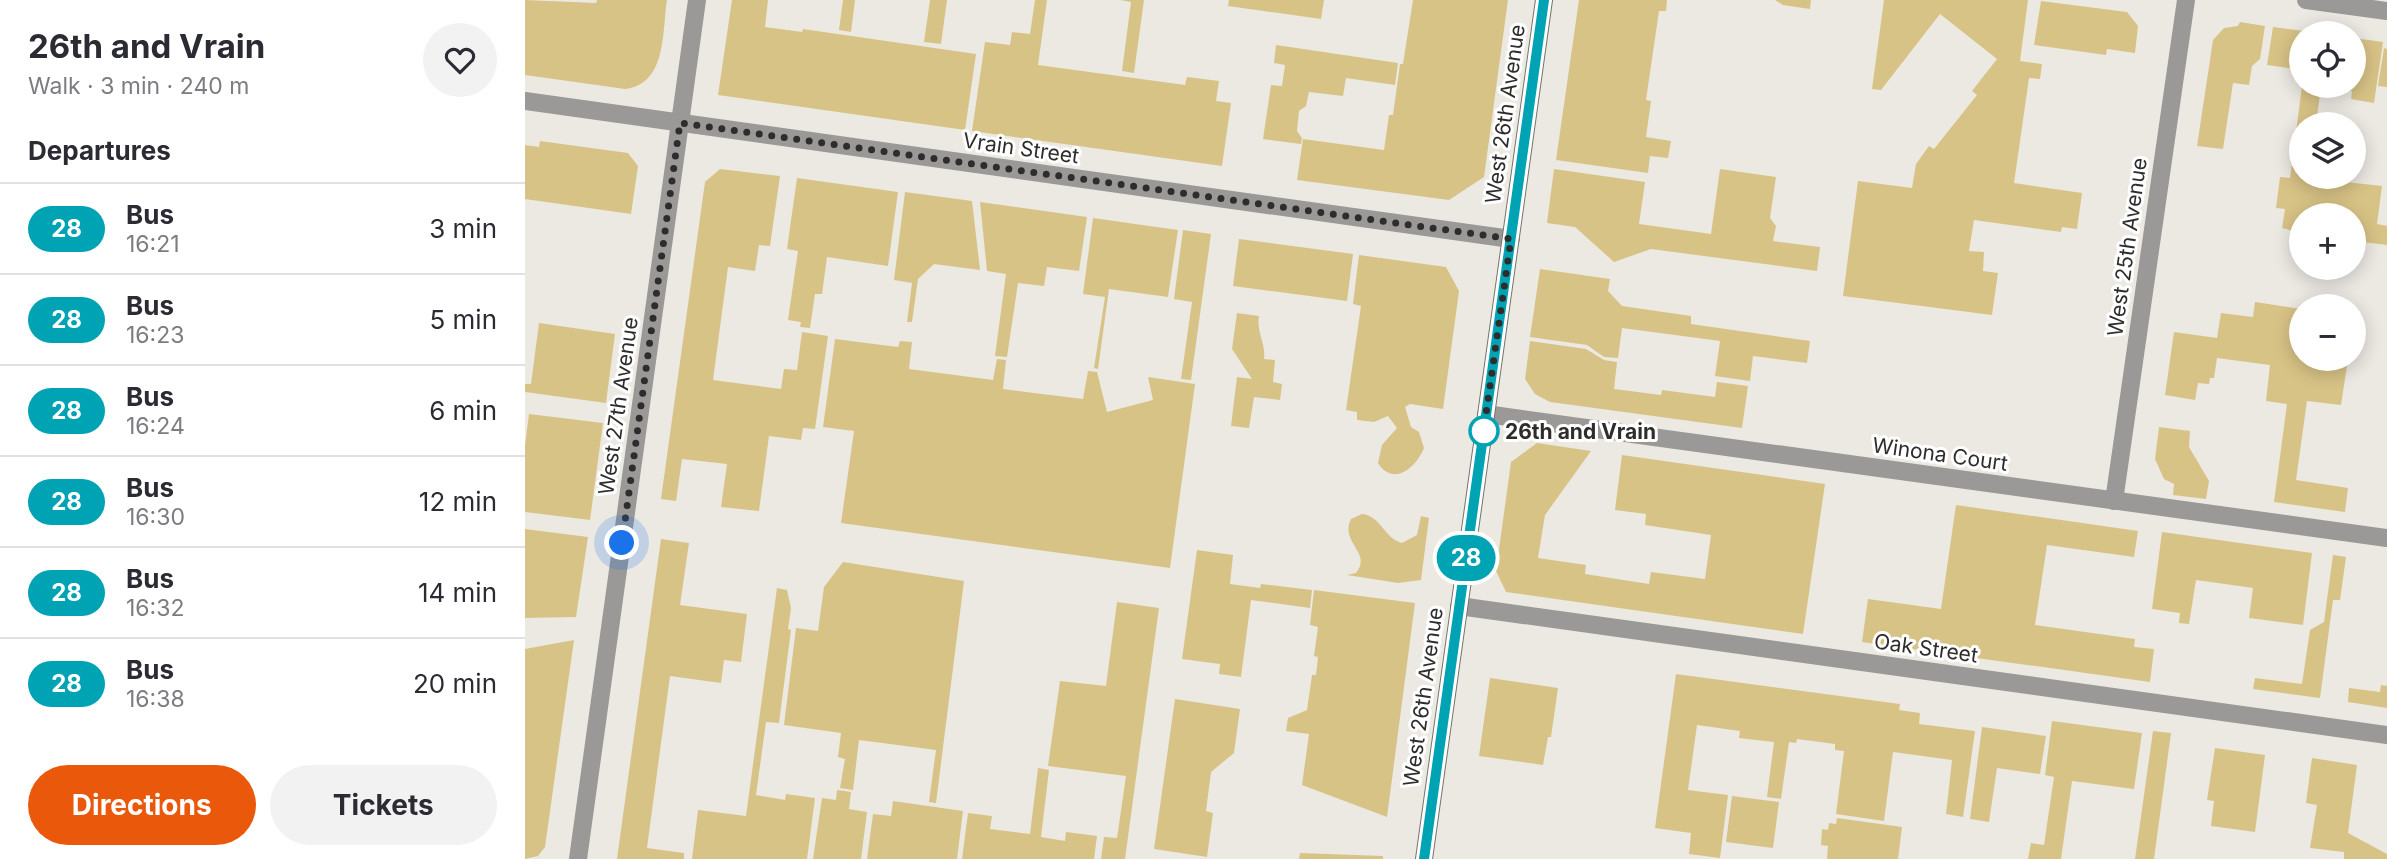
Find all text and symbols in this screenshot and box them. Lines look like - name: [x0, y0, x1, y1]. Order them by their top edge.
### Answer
- map controls: [2289, 21, 2366, 371]
- button: locate: [2289, 21, 2366, 98]
- button: heart: [423, 23, 497, 97]
- street label: West 26th Avenue: [1480, 23, 1530, 205]
- text: 26th and Vrain: [28, 26, 265, 66]
- text: Walk · 3 min · 240 m: [28, 72, 249, 100]
- button: layers: [2289, 112, 2366, 189]
- street label: Vrain Street: [961, 127, 1081, 169]
- text: Departures: [28, 135, 171, 166]
- street label: West 25th Avenue: [2102, 156, 2152, 338]
- text: Bus: [126, 199, 174, 230]
- button: +: [2289, 203, 2366, 280]
- text: 3 min: [429, 213, 497, 244]
- text: 28: [51, 214, 82, 243]
- text: 16:21: [126, 230, 180, 258]
- text: Bus: [126, 290, 174, 321]
- button: −: [2289, 294, 2366, 371]
- text: 5 min: [429, 304, 497, 335]
- text: 28: [51, 305, 82, 334]
- street label: West 27th Avenue: [593, 315, 643, 497]
- text: 16:23: [126, 321, 184, 349]
- text: Bus: [126, 381, 174, 412]
- text: 6 min: [429, 395, 497, 426]
- text: 28: [51, 396, 82, 425]
- text: 16:24: [126, 412, 185, 440]
- marker: 26th and Vrain: [1469, 416, 1499, 446]
- place label: 26th and Vrain: [1505, 419, 1656, 444]
- street label: Winona Court: [1871, 432, 2009, 476]
- text: Bus: [126, 472, 174, 503]
- text: 12 min: [419, 486, 497, 517]
- text: 28: [51, 487, 82, 516]
- text: 16:30: [126, 503, 185, 531]
- your location: [604, 525, 639, 560]
- line badge: 28: [1434, 535, 1497, 581]
- text: 28: [1451, 543, 1481, 572]
- text: Bus: [126, 563, 174, 594]
- text: 14 min: [418, 577, 497, 608]
- text: 28: [51, 578, 82, 607]
- text: 16:32: [126, 594, 184, 622]
- street label: West 26th Avenue: [1398, 606, 1448, 788]
- street label: Oak Street: [1872, 628, 1980, 668]
- text: Bus: [126, 654, 174, 685]
- text: 20 min: [413, 668, 497, 699]
- text: 28: [51, 669, 82, 698]
- text: 16:38: [126, 685, 185, 713]
- button: Directions: [28, 765, 256, 845]
- button: Tickets: [270, 765, 497, 845]

